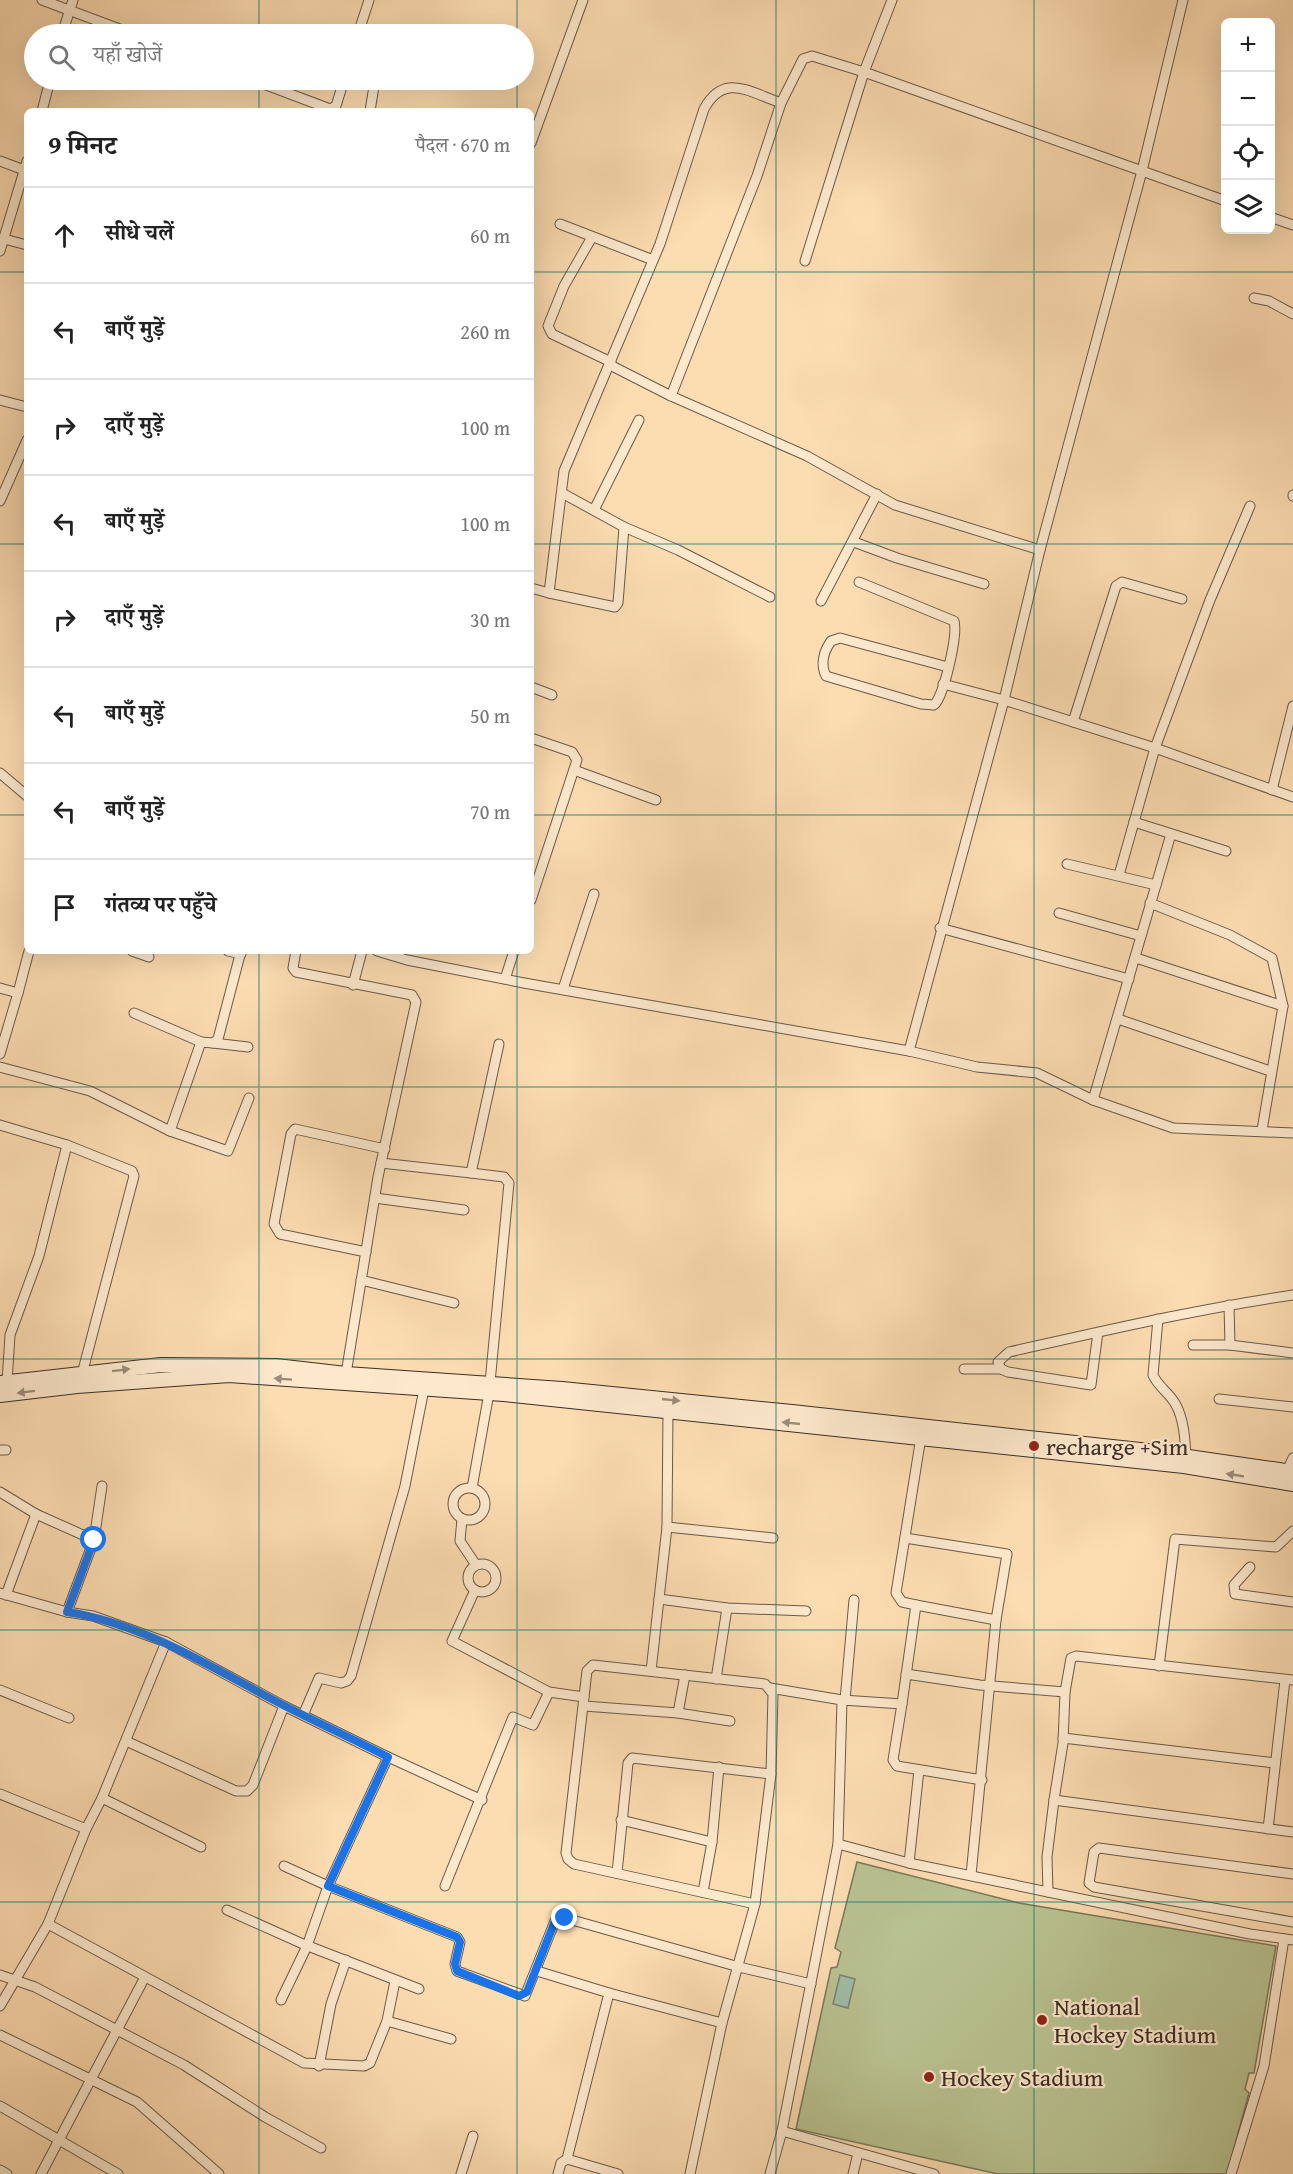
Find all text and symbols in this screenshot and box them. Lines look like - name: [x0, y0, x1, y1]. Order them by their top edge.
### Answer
- map controls: [1221, 18, 1275, 234]
- button: +: [1221, 18, 1275, 72]
- search box: [24, 24, 534, 90]
- text: यहाँ खोजें: [93, 38, 162, 70]
- icon: search: [45, 41, 78, 74]
- button: −: [1221, 72, 1275, 126]
- text: 9 मिनट: [48, 125, 116, 164]
- button: locate: [1221, 126, 1275, 180]
- text: पैदल · 670 m: [416, 130, 510, 159]
- button: layers: [1221, 180, 1275, 234]
- text: सीधे चलें: [105, 216, 174, 248]
- icon: ahead: [48, 219, 81, 252]
- text: 60 m: [470, 221, 510, 250]
- text: बाएँ मुड़ें: [105, 312, 164, 344]
- icon: left: [48, 315, 81, 348]
- text: 260 m: [460, 317, 510, 346]
- text: दाएँ मुड़ें: [105, 408, 164, 440]
- icon: right: [48, 411, 81, 444]
- text: 100 m: [460, 413, 510, 442]
- text: बाएँ मुड़ें: [105, 504, 164, 536]
- icon: left: [48, 507, 81, 540]
- text: 100 m: [460, 509, 510, 538]
- text: दाएँ मुड़ें: [105, 600, 164, 632]
- icon: right: [48, 603, 81, 636]
- text: 30 m: [470, 605, 510, 634]
- text: बाएँ मुड़ें: [105, 696, 164, 728]
- icon: left: [48, 699, 81, 732]
- text: 50 m: [470, 701, 510, 730]
- text: बाएँ मुड़ें: [105, 792, 164, 824]
- icon: left: [48, 795, 81, 828]
- text: 70 m: [470, 797, 510, 826]
- text: गंतव्य पर पहुँचे: [105, 888, 216, 920]
- icon: arrive: [48, 891, 81, 924]
- one-way arrow: [111, 1365, 130, 1374]
- one-way arrow: [274, 1374, 293, 1384]
- one-way arrow: [17, 1387, 36, 1396]
- one-way arrow: [661, 1395, 680, 1405]
- one-way arrow: [782, 1419, 801, 1428]
- place label: recharge +Sim: [1046, 1429, 1189, 1464]
- marker: recharge +Sim: [1027, 1439, 1041, 1453]
- one-way arrow: [1226, 1470, 1245, 1479]
- route start: [80, 1526, 106, 1552]
- route end: [551, 1904, 577, 1930]
- place label: National Hockey Stadium: [1054, 1989, 1217, 2052]
- marker: National Hockey Stadium: [1035, 2013, 1049, 2027]
- place label: Hockey Stadium: [941, 2060, 1104, 2095]
- marker: Hockey Stadium: [922, 2070, 936, 2084]

